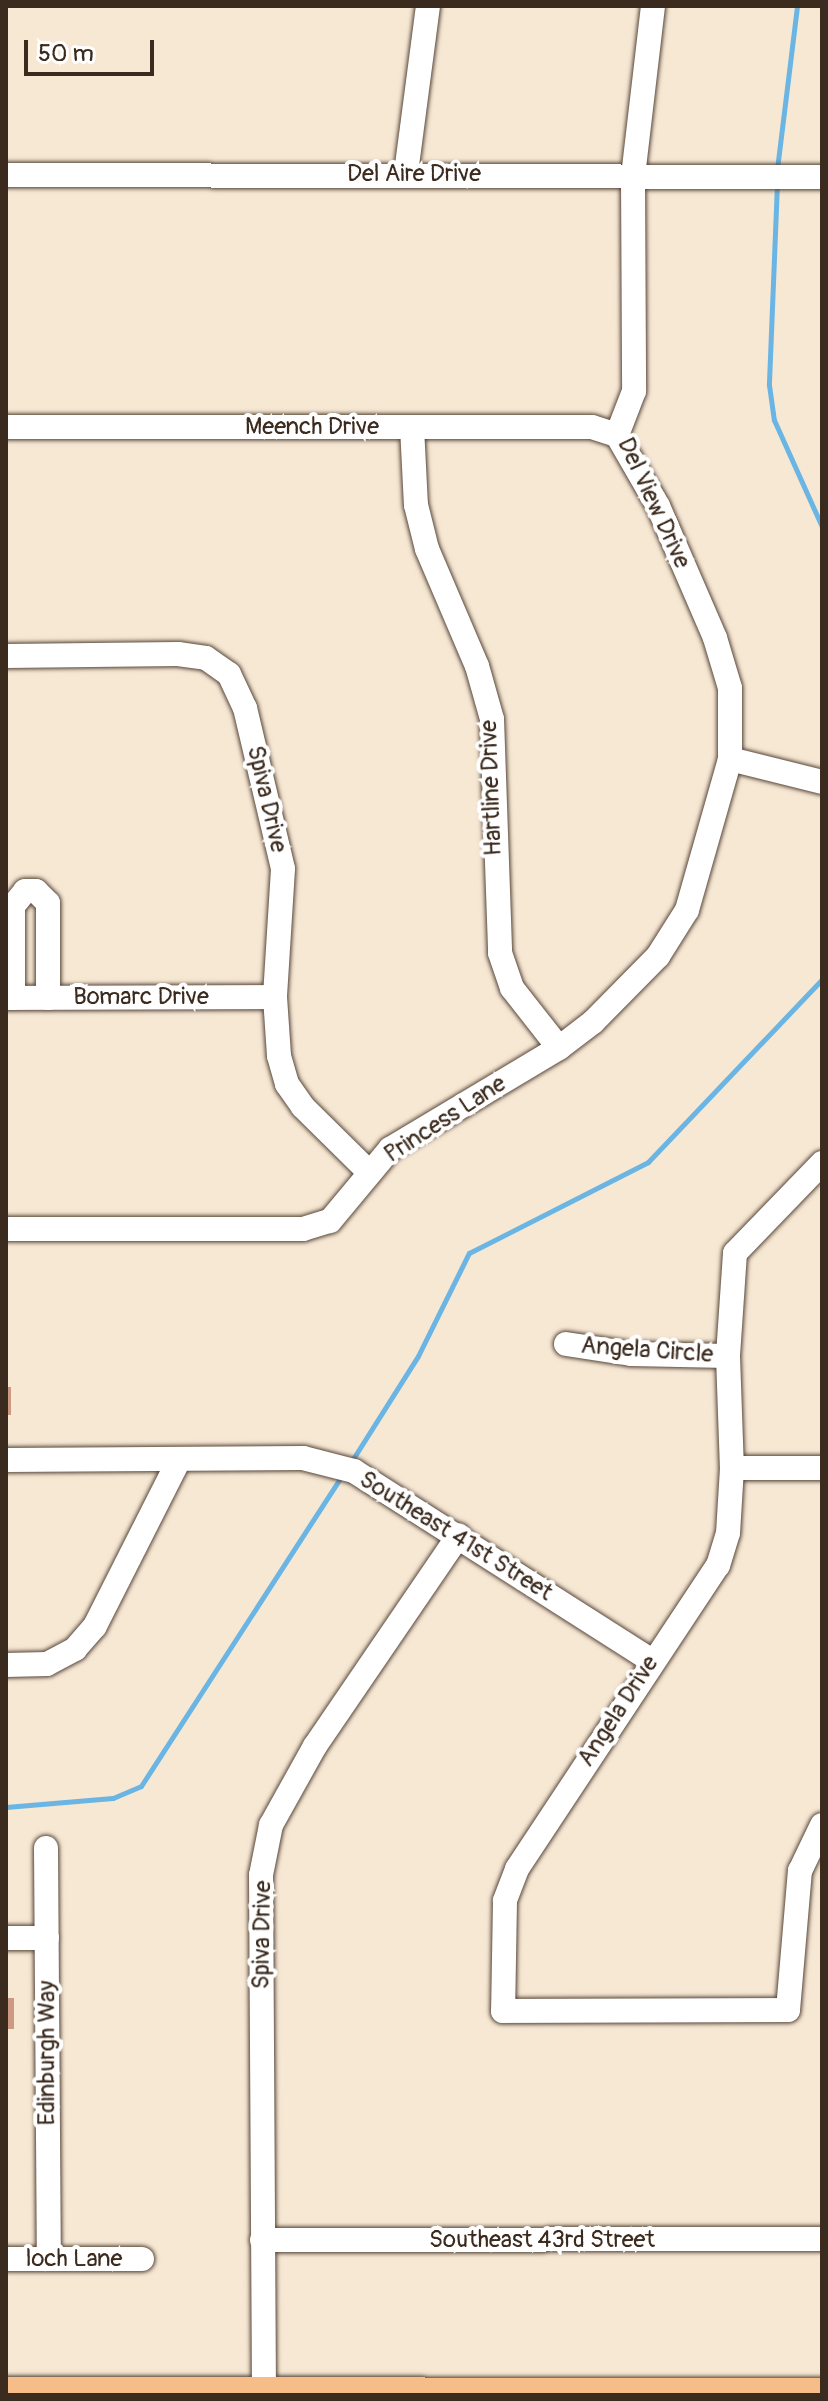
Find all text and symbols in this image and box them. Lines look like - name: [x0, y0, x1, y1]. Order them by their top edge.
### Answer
- scale bar: [28, 24, 158, 74]
- text: 50 m: [38, 39, 94, 68]
- street label: Del Aire Drive: [347, 160, 481, 188]
- street label: Meench Drive: [245, 413, 379, 441]
- street label: Del View Drive: [611, 433, 697, 573]
- street label: Hartline Drive: [474, 719, 508, 857]
- street label: Spiva Drive: [241, 743, 293, 855]
- street label: Bomarc Drive: [73, 983, 209, 1011]
- street label: Princess Lane: [379, 1069, 511, 1169]
- street label: Angela Circle: [580, 1331, 714, 1369]
- street label: Southeast 41st Street: [354, 1465, 558, 1607]
- street label: Angela Drive: [572, 1650, 664, 1772]
- street label: Spiva Drive: [247, 1880, 277, 1990]
- street label: Edinburgh Way: [33, 1981, 61, 2125]
- street label: Southeast 43rd Street: [429, 2226, 655, 2254]
- street label: loch Lane: [26, 2245, 122, 2273]

